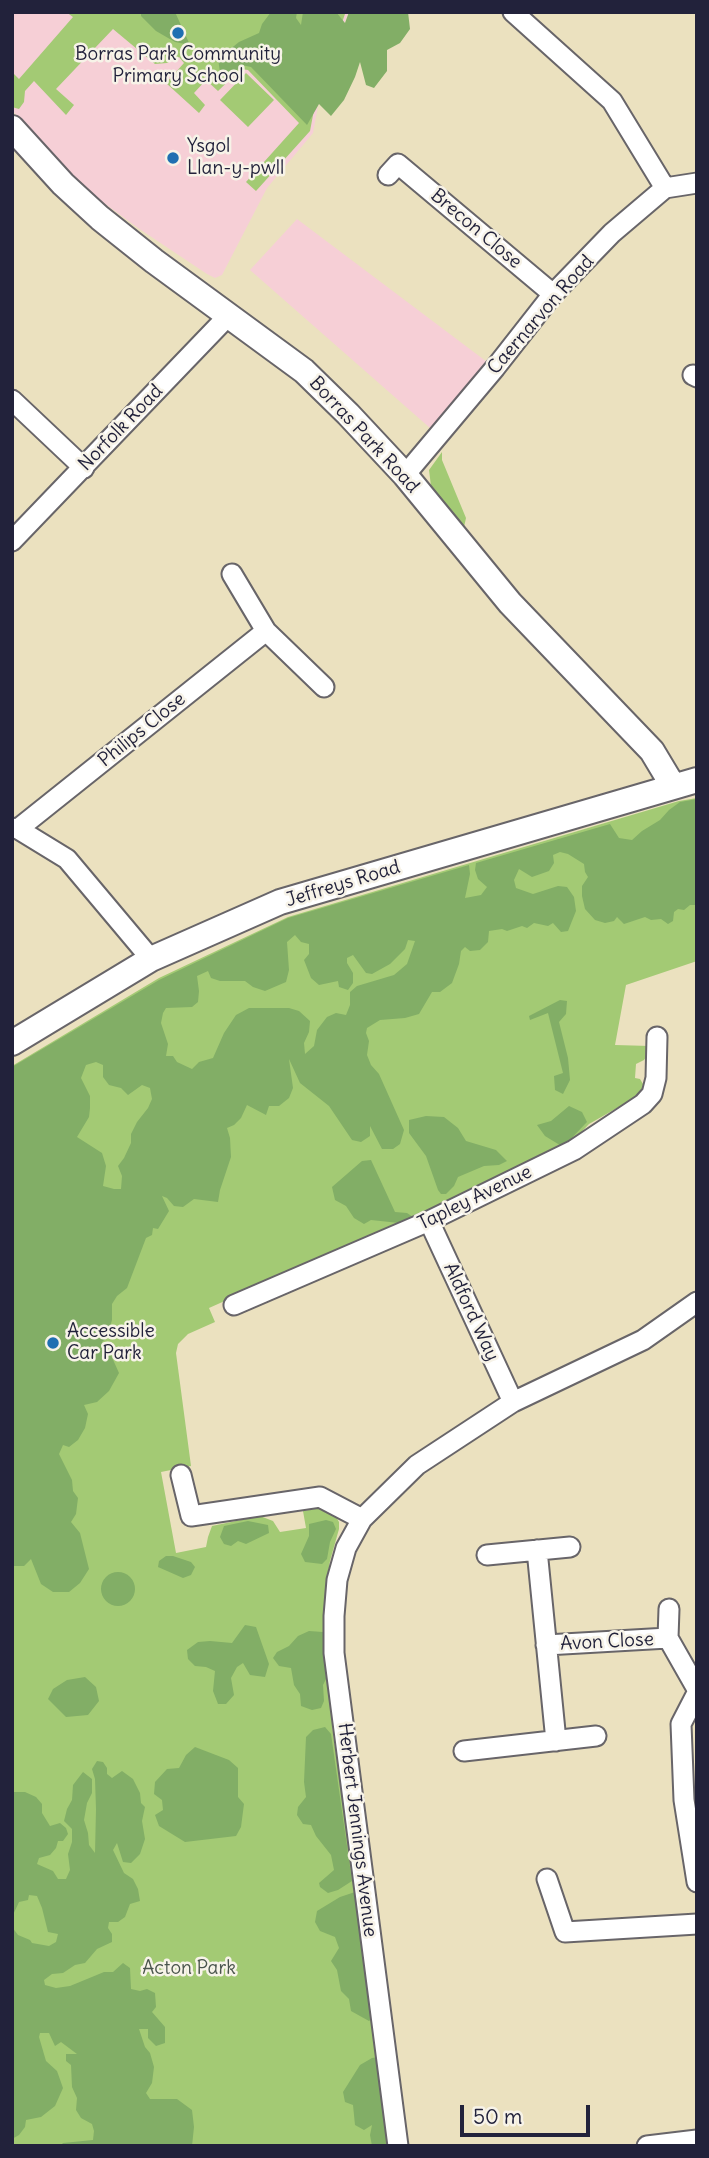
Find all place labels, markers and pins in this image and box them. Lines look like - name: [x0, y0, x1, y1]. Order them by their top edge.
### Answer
- marker: Borras Park Community Primary School: [170, 25, 186, 41]
- place label: Borras Park Community Primary School: [75, 44, 281, 88]
- place label: Ysgol Llan-y-pwll: [187, 136, 284, 180]
- marker: Ysgol Llan-y-pwll: [165, 150, 181, 166]
- place label: Accessible Car Park: [67, 1321, 155, 1365]
- marker: Accessible Car Park: [45, 1335, 61, 1351]

